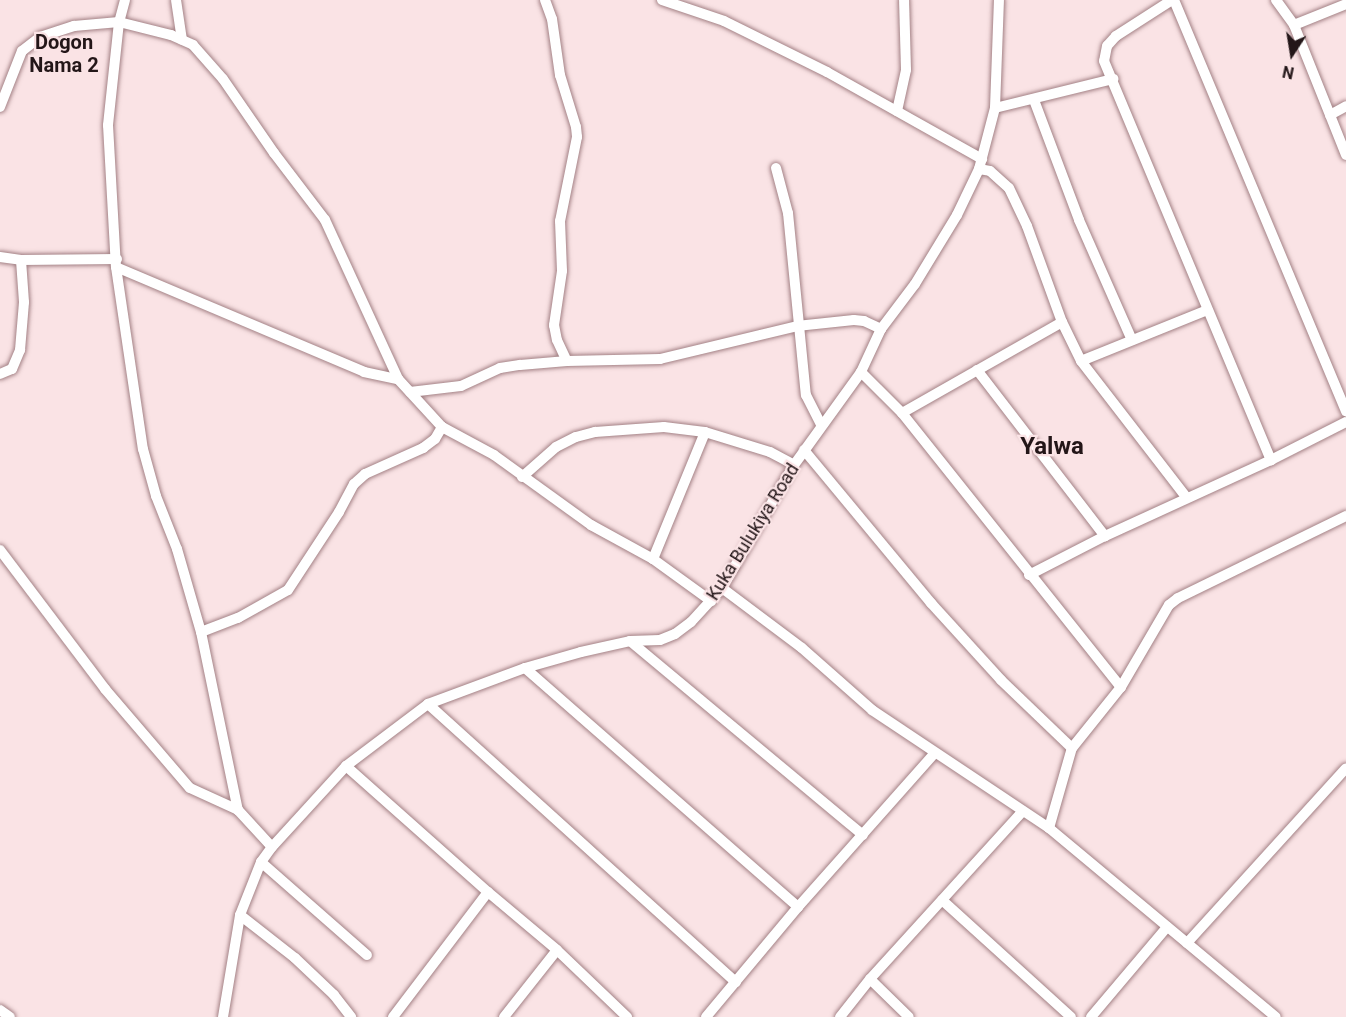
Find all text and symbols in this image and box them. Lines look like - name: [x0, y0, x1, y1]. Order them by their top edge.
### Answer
- north arrow: [1262, 24, 1322, 84]
- district label: Dogon Nama 2: [29, 31, 99, 78]
- text: N: [1281, 62, 1296, 83]
- district label: Yalwa: [1020, 433, 1084, 461]
- street label: Kuka Bulukiya Road: [702, 460, 804, 604]

